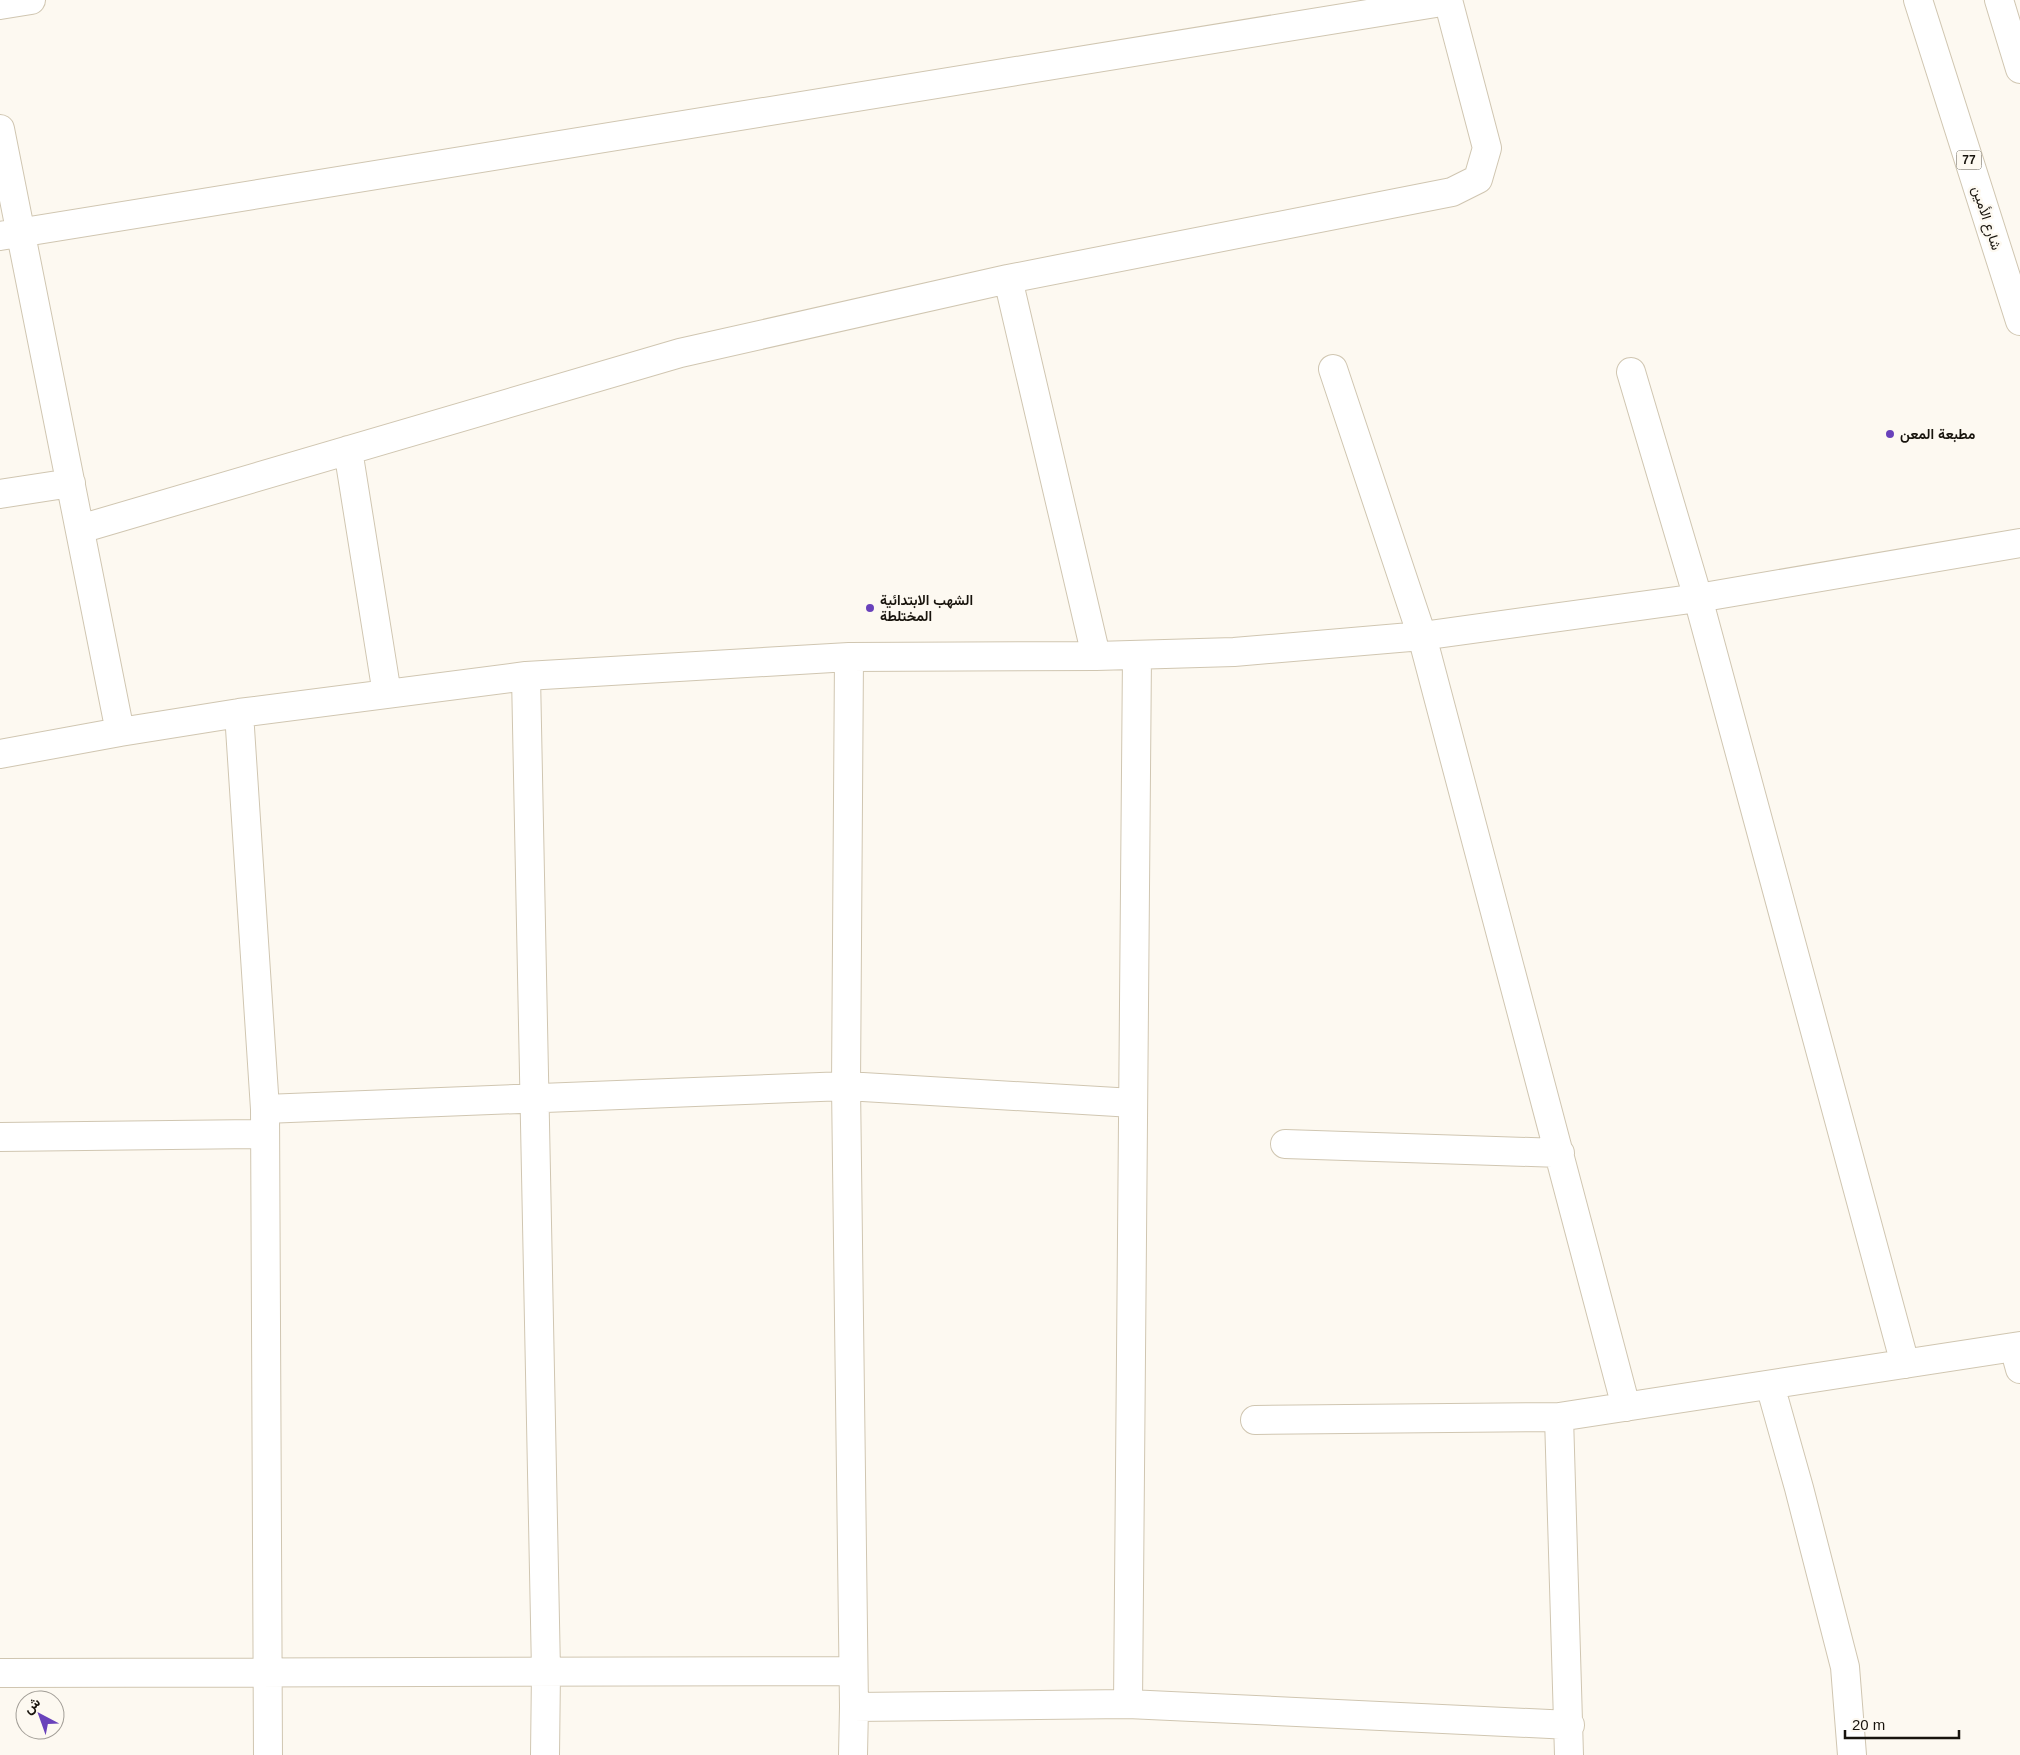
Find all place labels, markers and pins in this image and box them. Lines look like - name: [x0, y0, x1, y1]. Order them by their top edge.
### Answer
- place label: مطبعة المعن: [1900, 426, 1976, 443]
- marker: مطبعة المعن: [1884, 428, 1896, 440]
- place label: الشهب الابتدائية المختلطة: [880, 592, 973, 624]
- marker: الشهب الابتدائية المختلطة: [864, 602, 876, 614]

